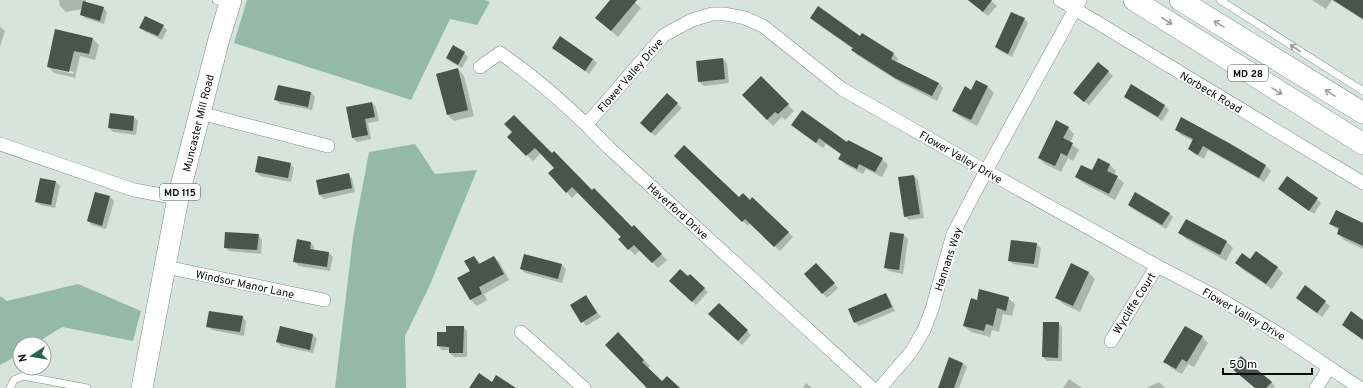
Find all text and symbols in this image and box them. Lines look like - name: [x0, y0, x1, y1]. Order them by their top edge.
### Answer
- one-way arrow: [1161, 17, 1172, 25]
- one-way arrow: [1213, 20, 1225, 28]
- street label: Flower Valley Drive: [595, 36, 667, 116]
- one-way arrow: [1289, 43, 1301, 51]
- road number: MD 28: [1228, 65, 1268, 81]
- street label: Norbeck Road: [1177, 69, 1244, 117]
- street label: Muncaster Mill Road: [180, 73, 218, 173]
- one-way arrow: [1271, 87, 1283, 95]
- one-way arrow: [1324, 88, 1336, 96]
- street label: Flower Valley Drive: [917, 128, 1005, 187]
- street label: Haverford Drive: [644, 181, 711, 243]
- road number: MD 115: [160, 184, 200, 200]
- street label: Hannans Way: [932, 226, 966, 293]
- street label: Windsor Manor Lane: [194, 268, 296, 302]
- street label: Wycliffe Court: [1110, 270, 1159, 337]
- street label: Flower Valley Drive: [1200, 285, 1288, 344]
- north arrow: [12, 336, 52, 376]
- scale bar: [1223, 350, 1312, 376]
- text: N: [16, 353, 31, 363]
- text: 50 m: [1229, 357, 1257, 373]

